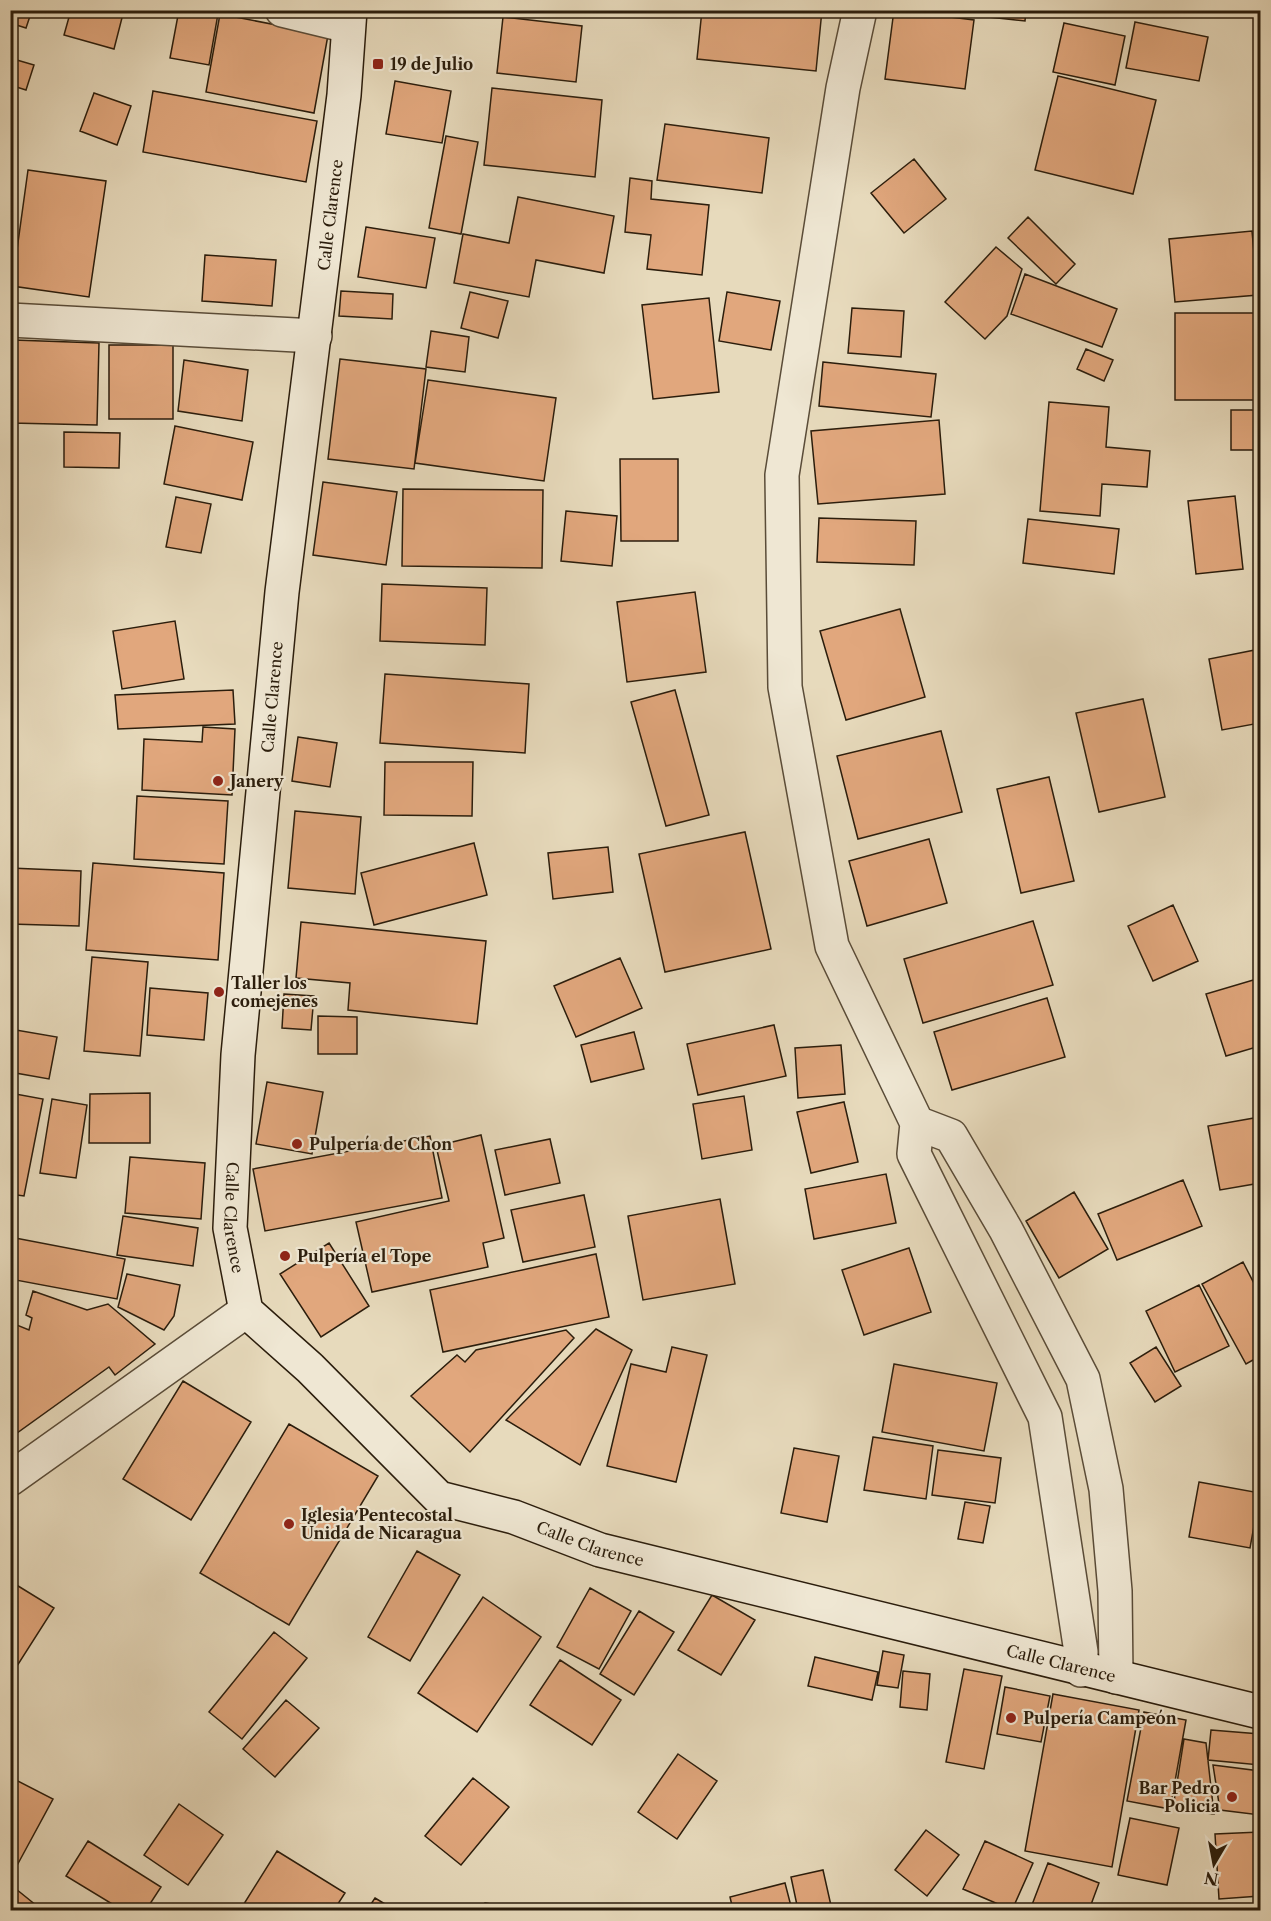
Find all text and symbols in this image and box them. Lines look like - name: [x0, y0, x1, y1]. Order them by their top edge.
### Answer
- place label: 19 de Julio: [390, 54, 473, 74]
- marker: 19 de Julio: [371, 57, 385, 71]
- street label: Calle Clarence: [313, 158, 347, 272]
- street label: Calle Clarence: [257, 640, 287, 754]
- place label: Janery: [227, 771, 285, 791]
- marker: Janery: [211, 774, 225, 788]
- place label: Taller los comejenes: [231, 973, 318, 1011]
- marker: Taller los comejenes: [212, 985, 226, 999]
- place label: Pulpería de Chon: [309, 1134, 452, 1154]
- marker: Pulpería de Chon: [290, 1137, 304, 1151]
- street label: Calle Clarence: [220, 1161, 248, 1275]
- place label: Pulpería el Tope: [297, 1246, 432, 1266]
- marker: Pulpería el Tope: [278, 1249, 292, 1263]
- place label: Iglesia Pentecostal Unida de Nicaragua: [301, 1505, 463, 1543]
- marker: Iglesia Pentecostal Unida de Nicaragua: [282, 1517, 296, 1531]
- street label: Calle Clarence: [534, 1517, 646, 1570]
- street label: Calle Clarence: [1004, 1640, 1118, 1686]
- place label: Pulpería Campeón: [1023, 1708, 1177, 1728]
- marker: Pulpería Campeón: [1004, 1711, 1018, 1725]
- place label: Bar Pedro Policia: [1139, 1778, 1221, 1816]
- marker: Bar Pedro Policia: [1225, 1790, 1239, 1804]
- north arrow: [1184, 1834, 1244, 1894]
- text: N: [1203, 1868, 1220, 1890]

